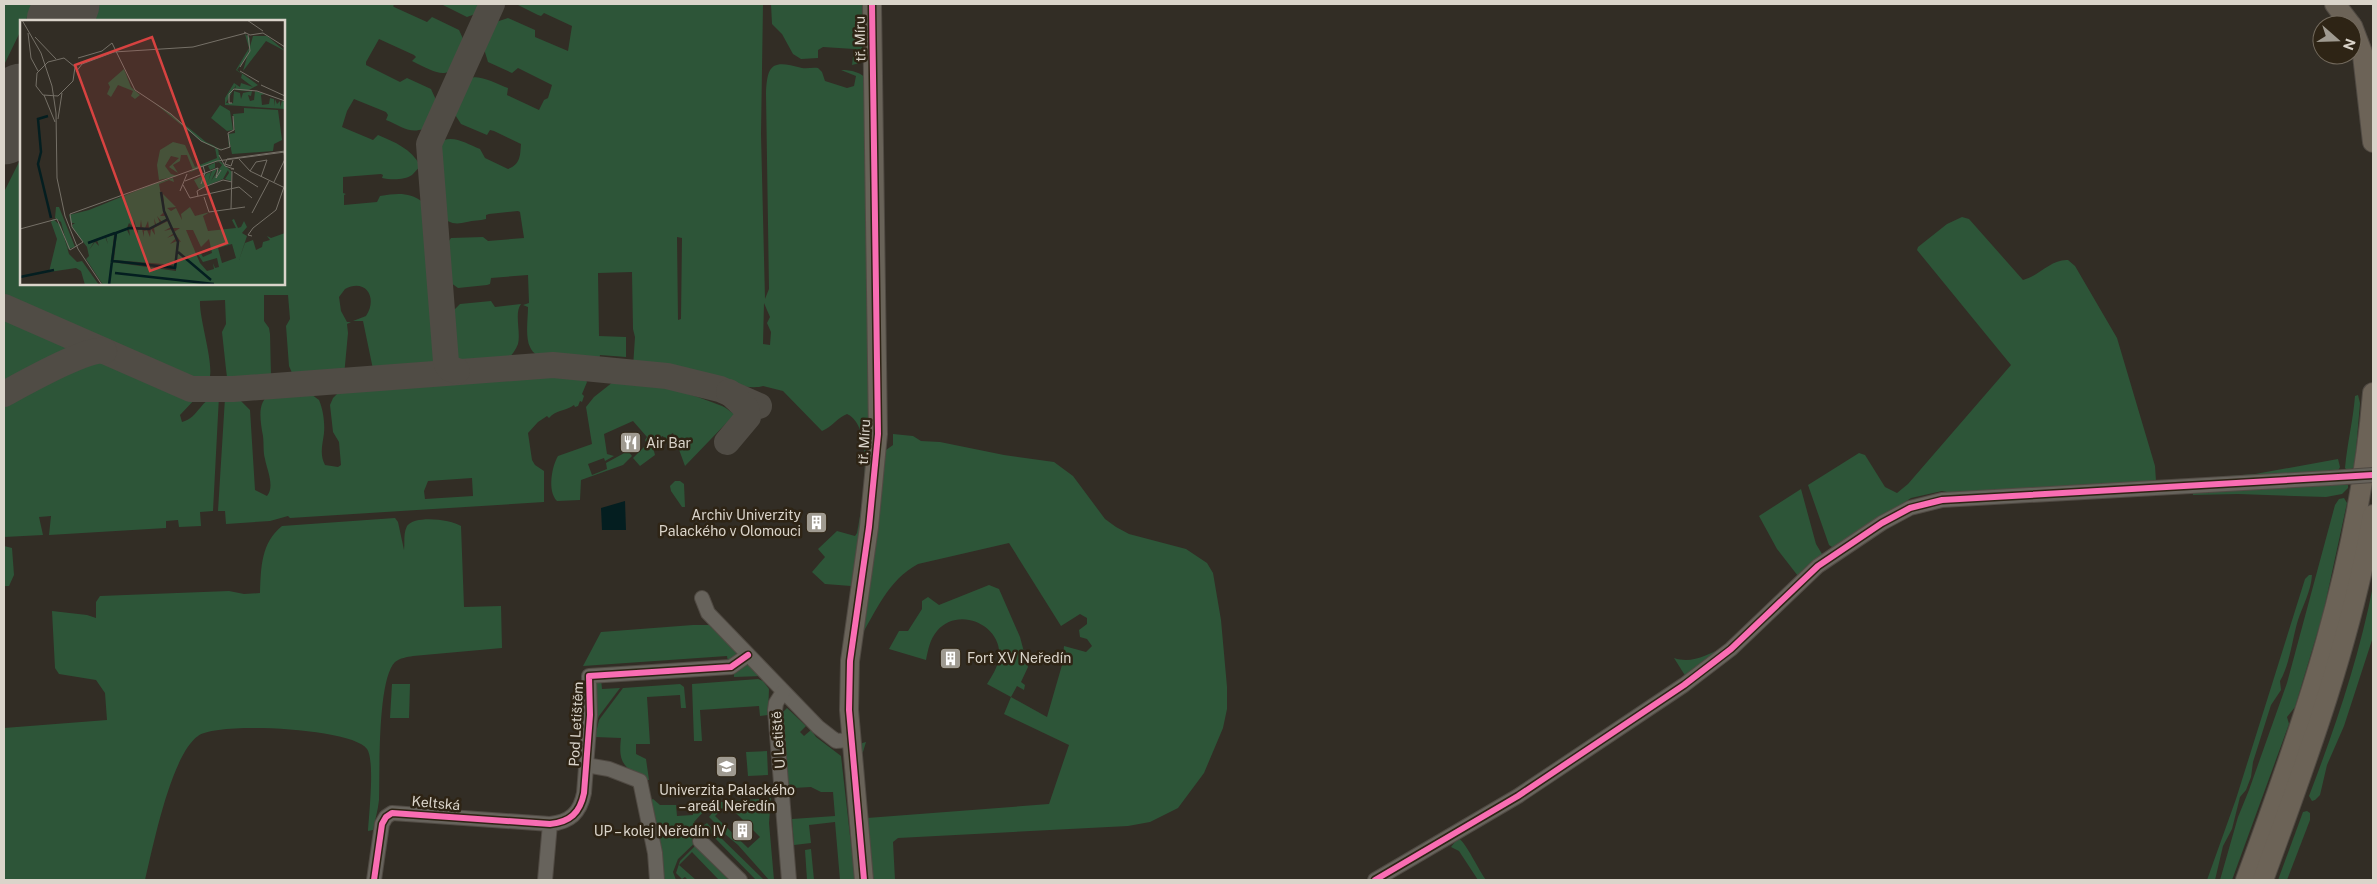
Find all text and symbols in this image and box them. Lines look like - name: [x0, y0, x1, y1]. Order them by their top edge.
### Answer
- north arrow: [2312, 15, 2362, 65]
- street label: tř. Míru: [852, 16, 868, 62]
- inset map: [20, 20, 285, 285]
- text: N: [2340, 37, 2359, 52]
- street label: tř. Míru: [855, 419, 873, 465]
- restaurant icon: Air Bar: [618, 431, 642, 455]
- place label: Air Bar: [646, 435, 691, 451]
- place label: Archiv Univerzity Palackého v Olomouci: [659, 507, 802, 539]
- building icon: Archiv Univerzity Palackého v Olomouci: [805, 511, 829, 535]
- building icon: Fort XV Neředín: [939, 646, 963, 670]
- place label: Fort XV Neředín: [967, 650, 1071, 666]
- street label: Pod Letištěm: [566, 681, 586, 767]
- street label: U Letiště: [768, 711, 788, 769]
- school or university icon: Univerzita Palackého – areál Neředín: [715, 755, 739, 779]
- place label: Univerzita Palackého – areál Neředín: [659, 782, 795, 814]
- street label: Keltská: [411, 793, 461, 813]
- building icon: UP – kolej Neředín IV: [730, 819, 754, 843]
- place label: UP – kolej Neředín IV: [594, 823, 727, 839]

